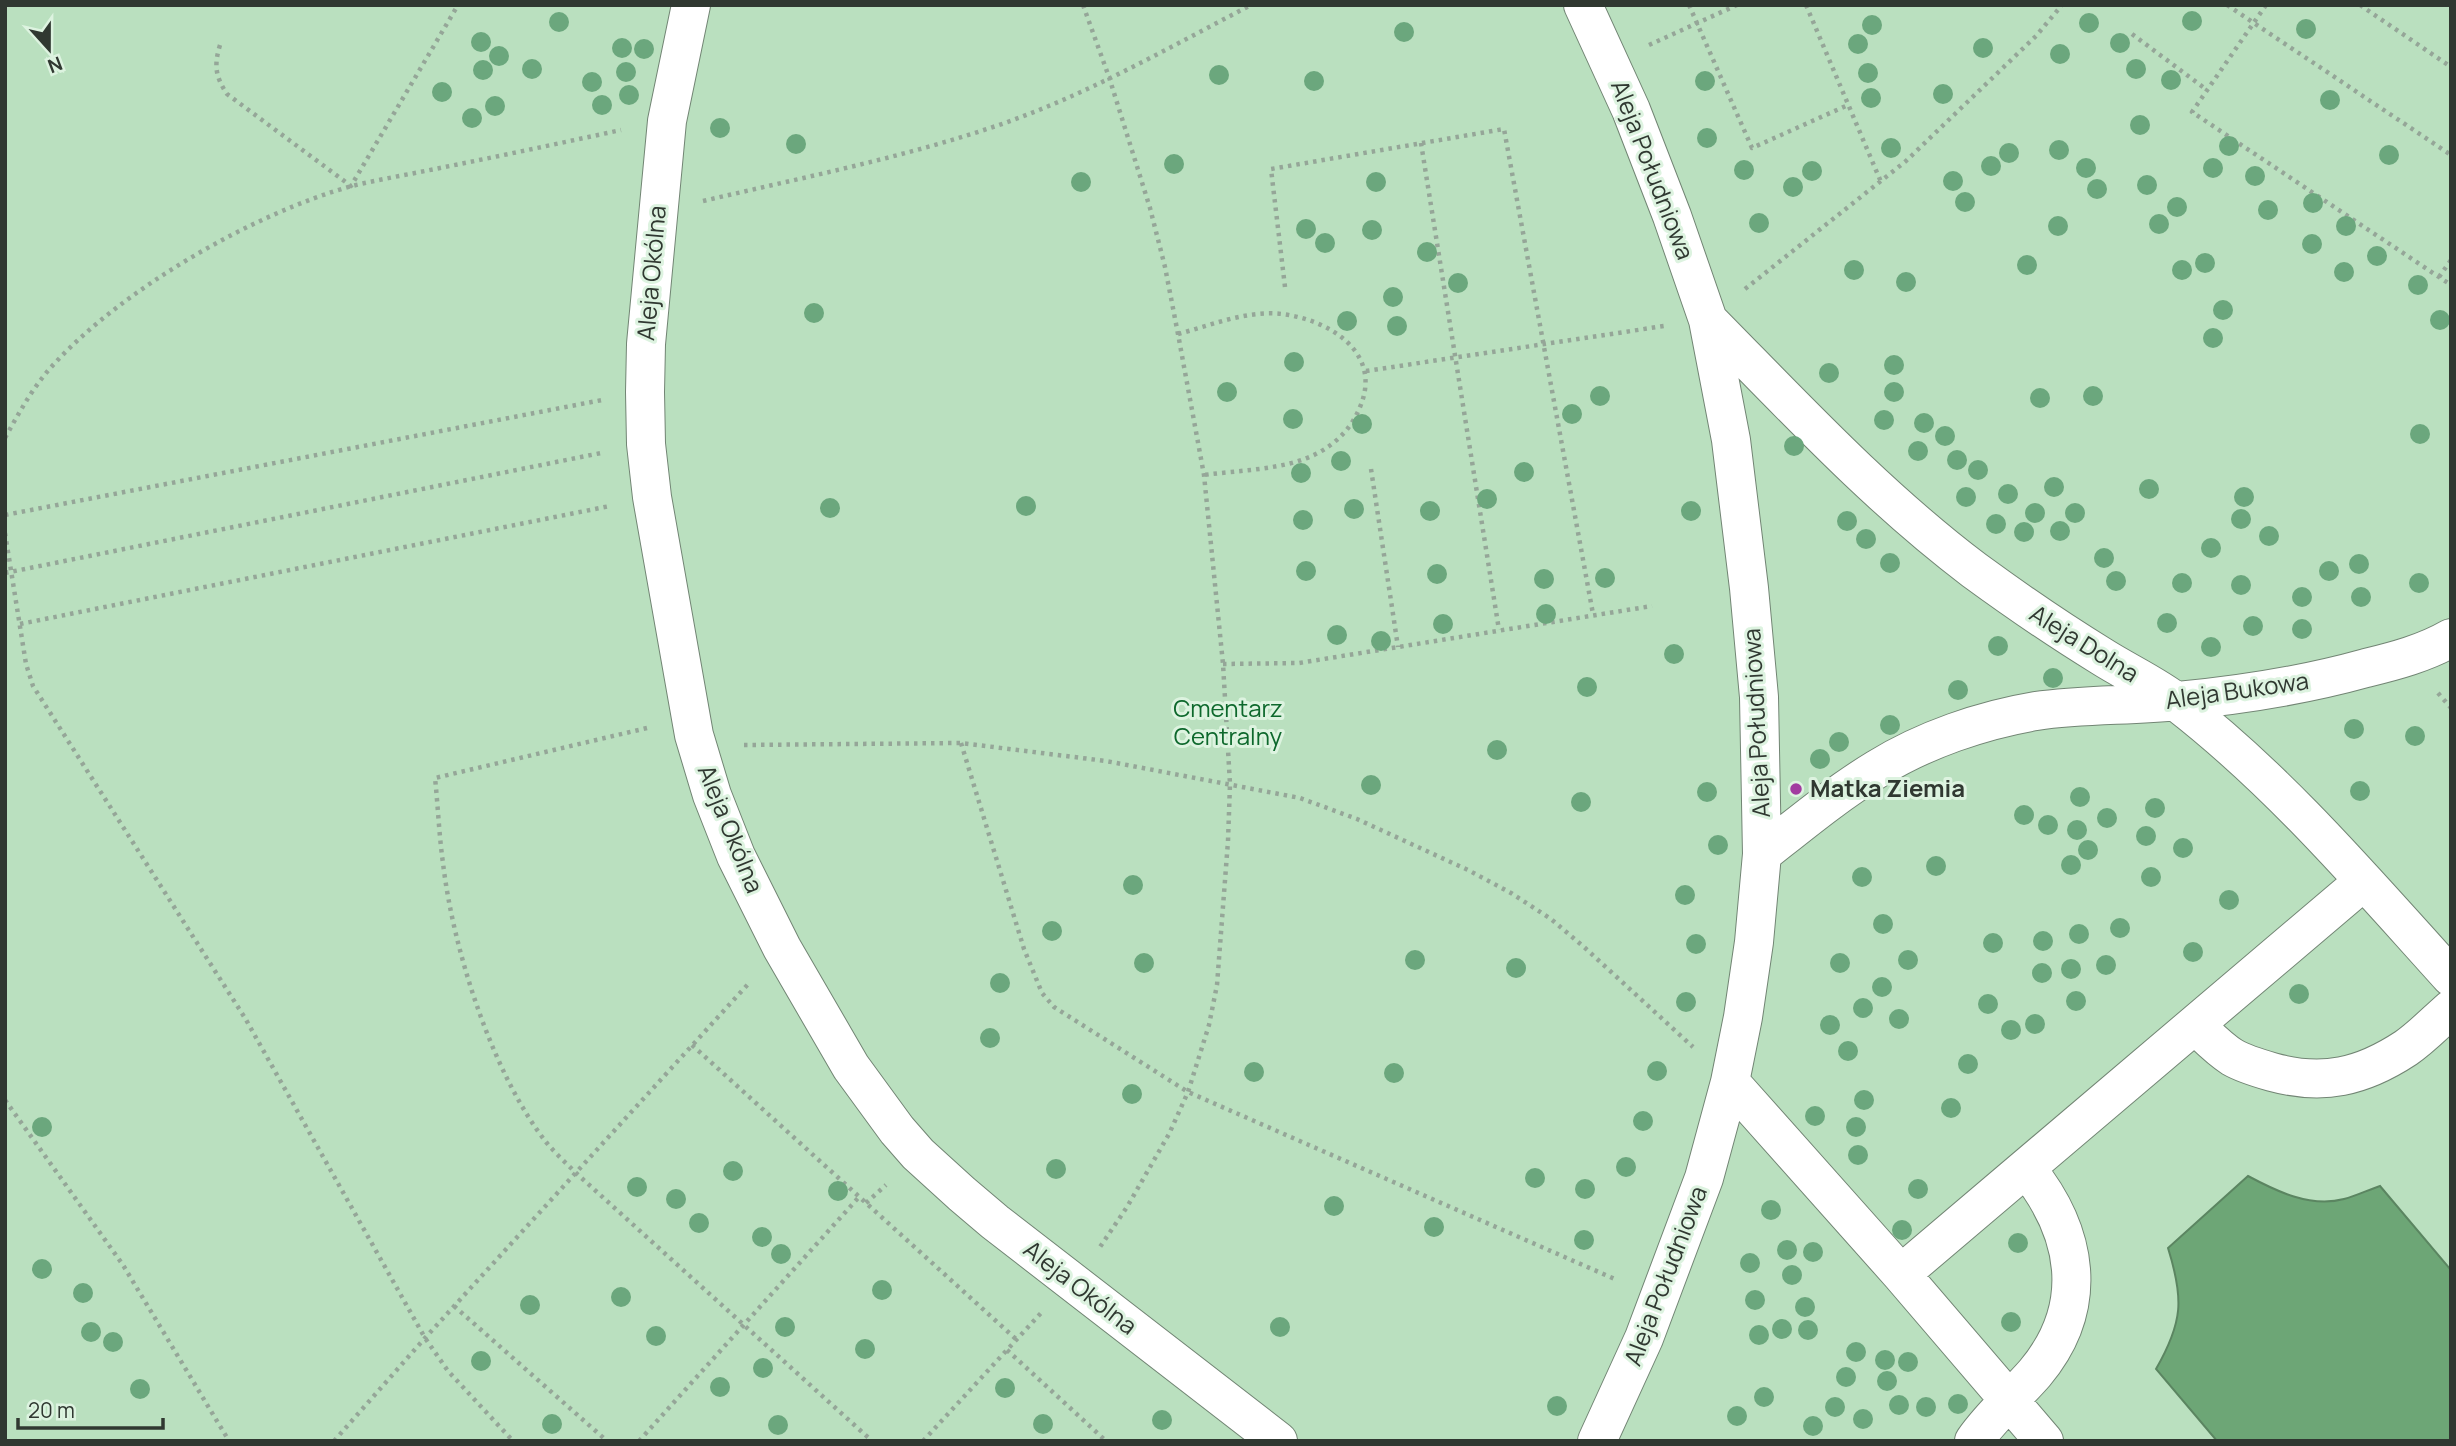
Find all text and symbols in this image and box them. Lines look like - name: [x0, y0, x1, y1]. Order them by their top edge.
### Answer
- north arrow: [14, 14, 84, 84]
- text: N: [44, 50, 66, 79]
- street label: Aleja Południowa: [1604, 75, 1703, 264]
- street label: Aleja Okólna: [628, 204, 673, 342]
- street label: Aleja Dolna: [2024, 596, 2145, 689]
- street label: Aleja Południowa: [1734, 627, 1777, 819]
- street label: Aleja Bukowa: [2163, 663, 2311, 716]
- park label: Cmentarz Centralny: [1173, 691, 1283, 752]
- street label: Aleja Okólna: [691, 759, 772, 897]
- place label: Matka Ziemia: [1810, 771, 1965, 804]
- marker: Matka Ziemia: [1788, 781, 1804, 797]
- street label: Aleja Południowa: [1615, 1181, 1714, 1370]
- street label: Aleja Okólna: [1017, 1232, 1144, 1342]
- scale bar: [18, 1386, 163, 1430]
- text: 20 m: [28, 1396, 75, 1424]

